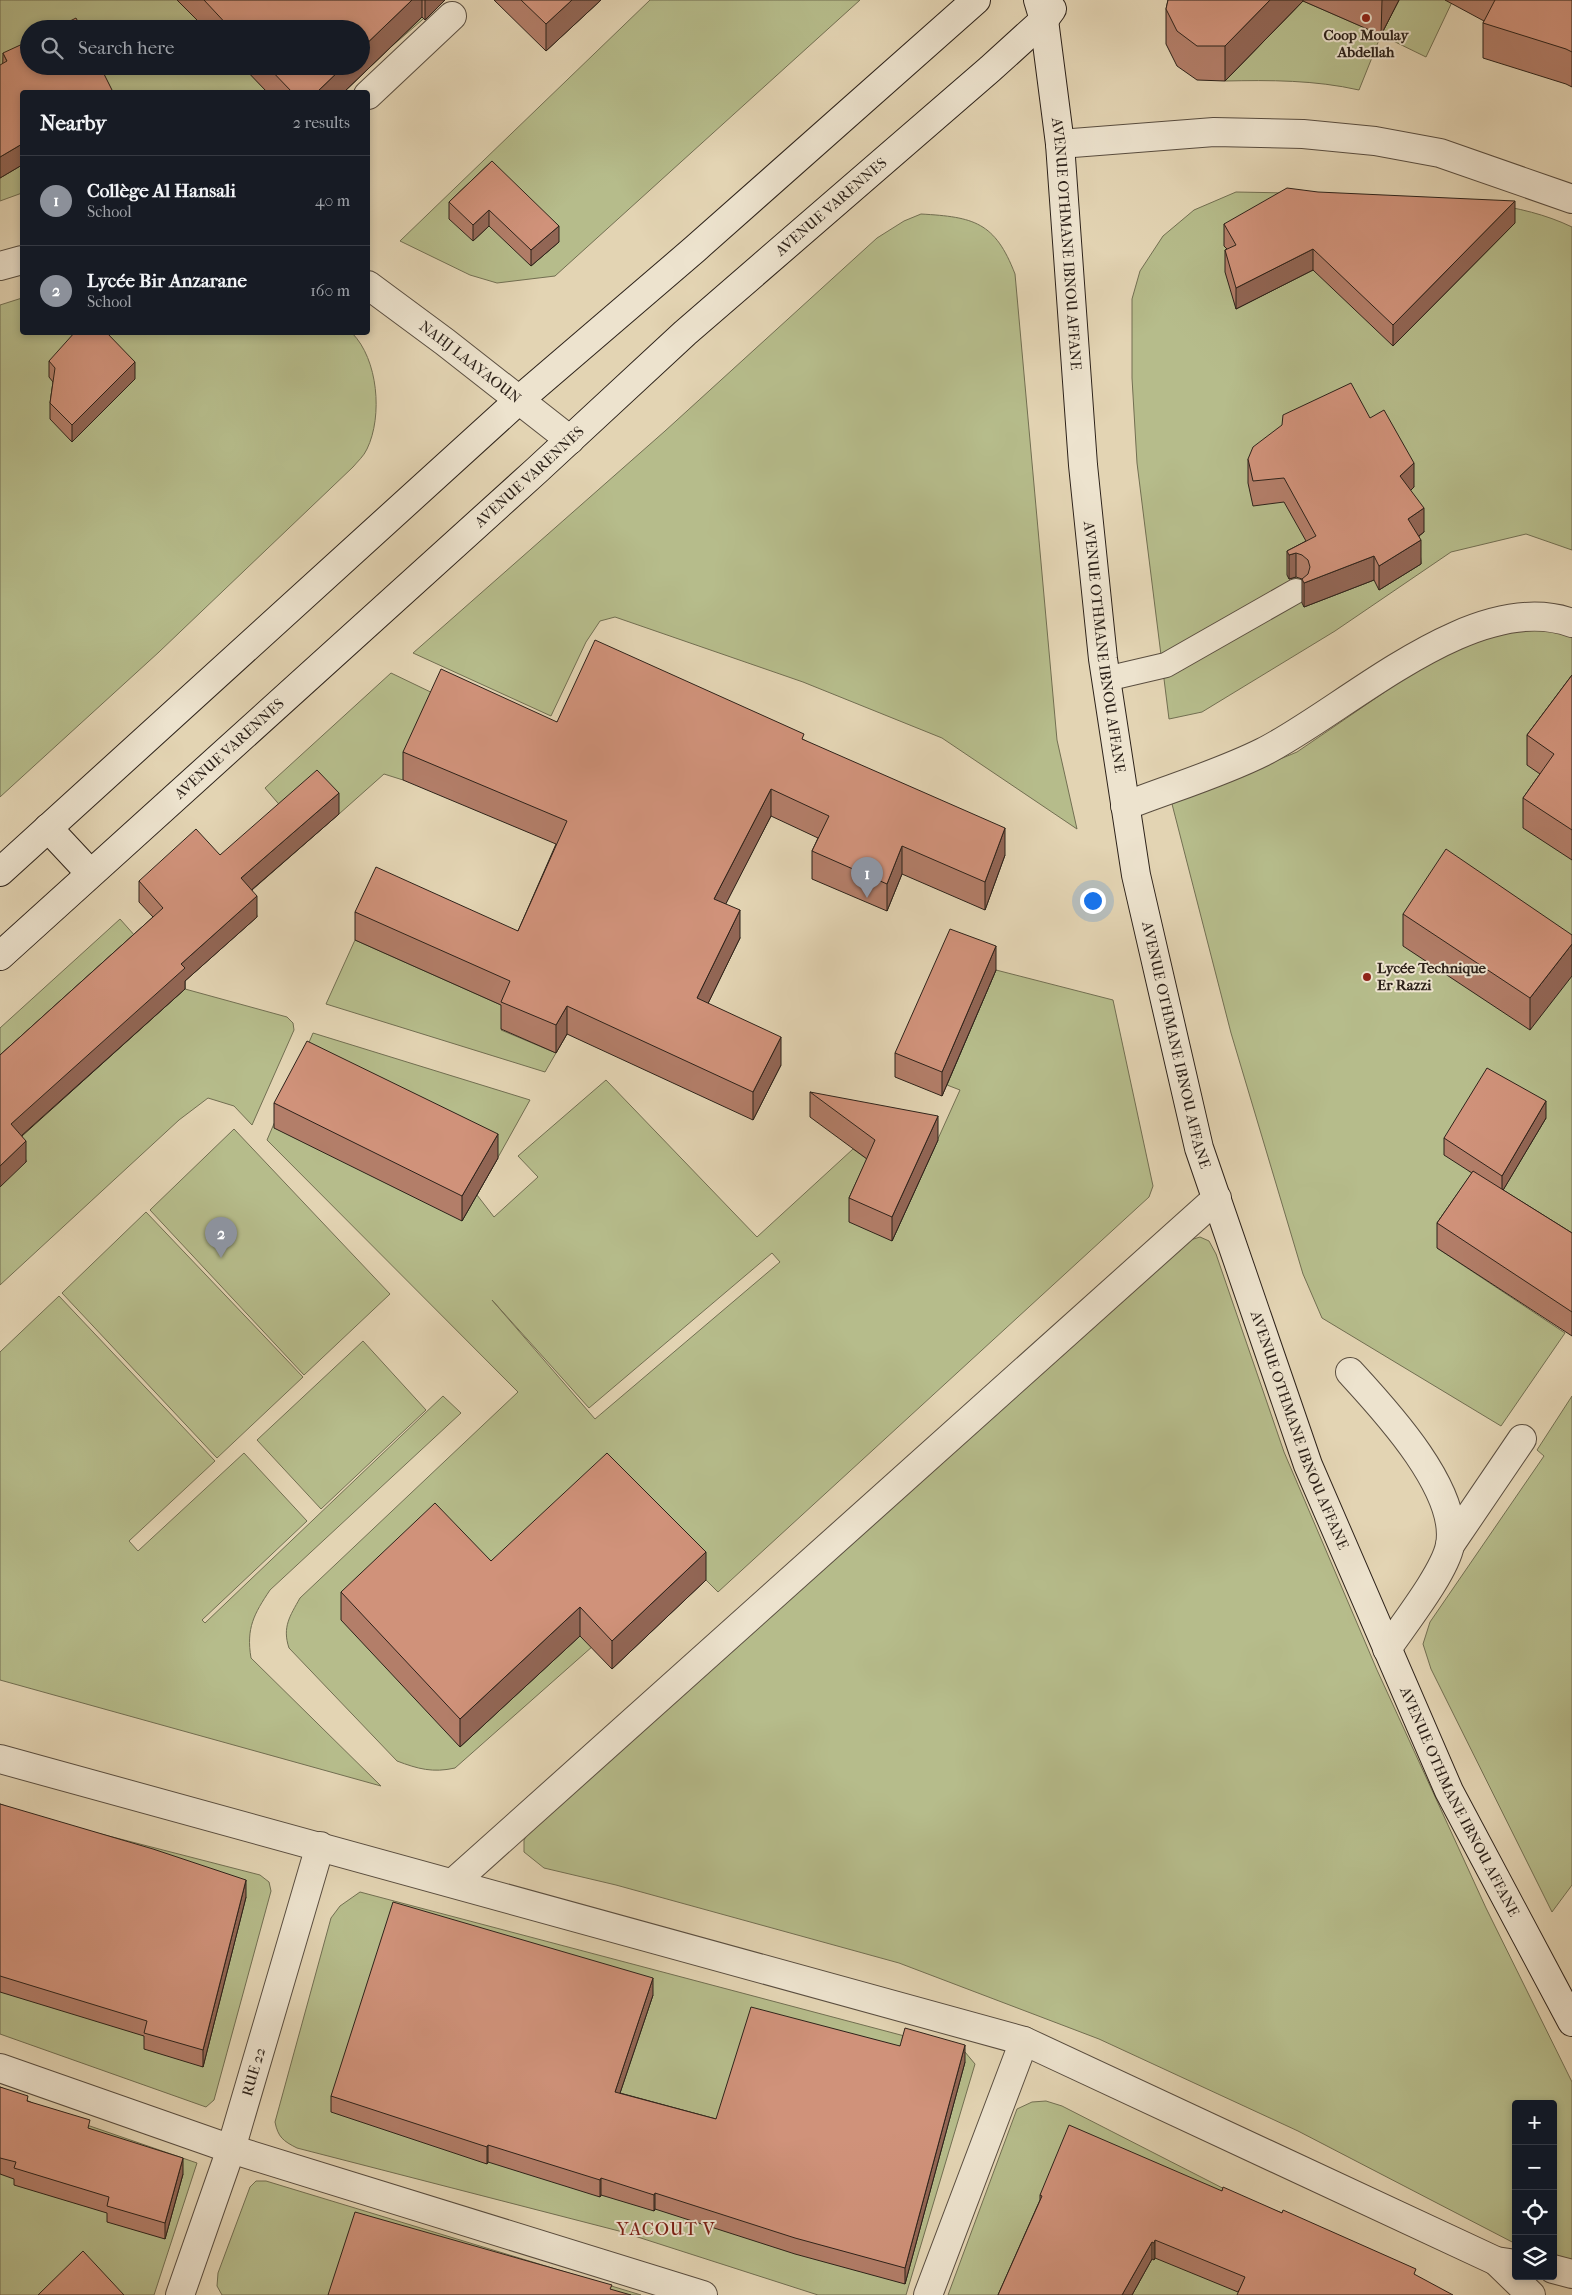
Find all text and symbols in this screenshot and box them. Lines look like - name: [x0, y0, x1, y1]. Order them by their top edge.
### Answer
- marker: Coop Moulay Abdellah: [1360, 12, 1372, 24]
- search box: [20, 20, 370, 75]
- place label: Coop Moulay Abdellah: [1323, 26, 1410, 61]
- icon: search: [38, 34, 66, 62]
- text: Search here: [78, 37, 174, 59]
- text: Nearby: [40, 111, 106, 135]
- text: 2 results: [293, 113, 350, 132]
- street label: AVENUE OTHMANE IBNOU AFFANE: [1048, 115, 1085, 371]
- street label: AVENUE VARENNES: [771, 153, 891, 260]
- text: Collège Al Hansali: [87, 180, 236, 202]
- text: 1: [53, 191, 59, 210]
- text: 40 m: [315, 191, 350, 210]
- text: School: [87, 202, 132, 221]
- text: Lycée Bir Anzarane: [87, 270, 247, 292]
- text: 2: [52, 281, 60, 300]
- text: 160 m: [310, 281, 350, 300]
- text: School: [87, 292, 132, 311]
- street label: NAHJ LAAYAOUN: [416, 317, 525, 408]
- street label: AVENUE VARENNES: [470, 422, 588, 532]
- street label: AVENUE OTHMANE IBNOU AFFANE: [1080, 519, 1129, 774]
- street label: AVENUE VARENNES: [170, 694, 288, 804]
- pin: 1: [851, 857, 883, 898]
- your location: [1080, 888, 1106, 914]
- street label: AVENUE OTHMANE IBNOU AFFANE: [1138, 919, 1214, 1171]
- place label: Lycée Technique Er Razzi: [1377, 959, 1487, 994]
- marker: Lycée Technique Er Razzi: [1361, 971, 1373, 983]
- pin: 2: [205, 1217, 237, 1258]
- street label: AVENUE OTHMANE IBNOU AFFANE: [1246, 1308, 1352, 1552]
- street label: AVENUE OTHMANE IBNOU AFFANE: [1396, 1683, 1523, 1920]
- street label: RUE 22: [238, 2045, 269, 2098]
- map controls: [1512, 2100, 1557, 2280]
- button: +: [1512, 2100, 1557, 2145]
- button: −: [1512, 2145, 1557, 2190]
- button: locate: [1512, 2190, 1557, 2235]
- district label: YACOUT V: [616, 2219, 716, 2240]
- button: layers: [1512, 2235, 1557, 2280]

